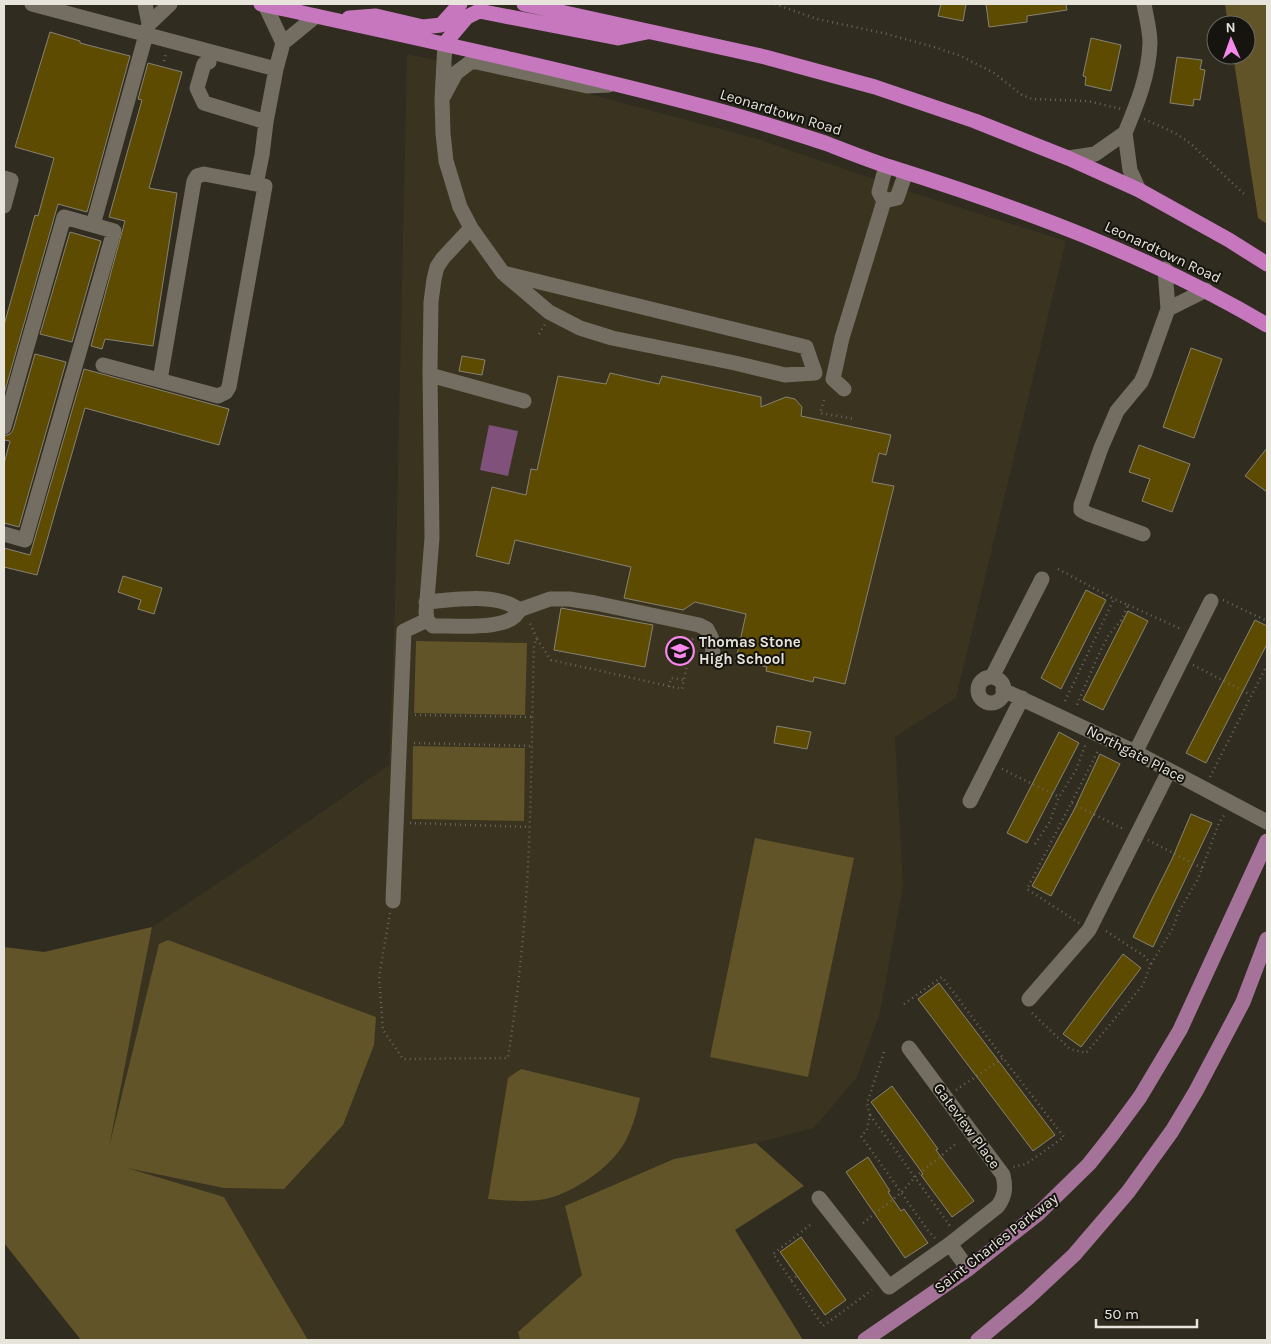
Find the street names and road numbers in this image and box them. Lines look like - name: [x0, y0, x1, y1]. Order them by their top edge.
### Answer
- street label: Leonardtown Road: [718, 85, 844, 139]
- street label: Leonardtown Road: [1102, 217, 1224, 287]
- street label: Northgate Place: [1084, 721, 1188, 787]
- street label: Gateview Place: [930, 1080, 1004, 1172]
- street label: Saint Charles Parkway: [931, 1189, 1061, 1297]

